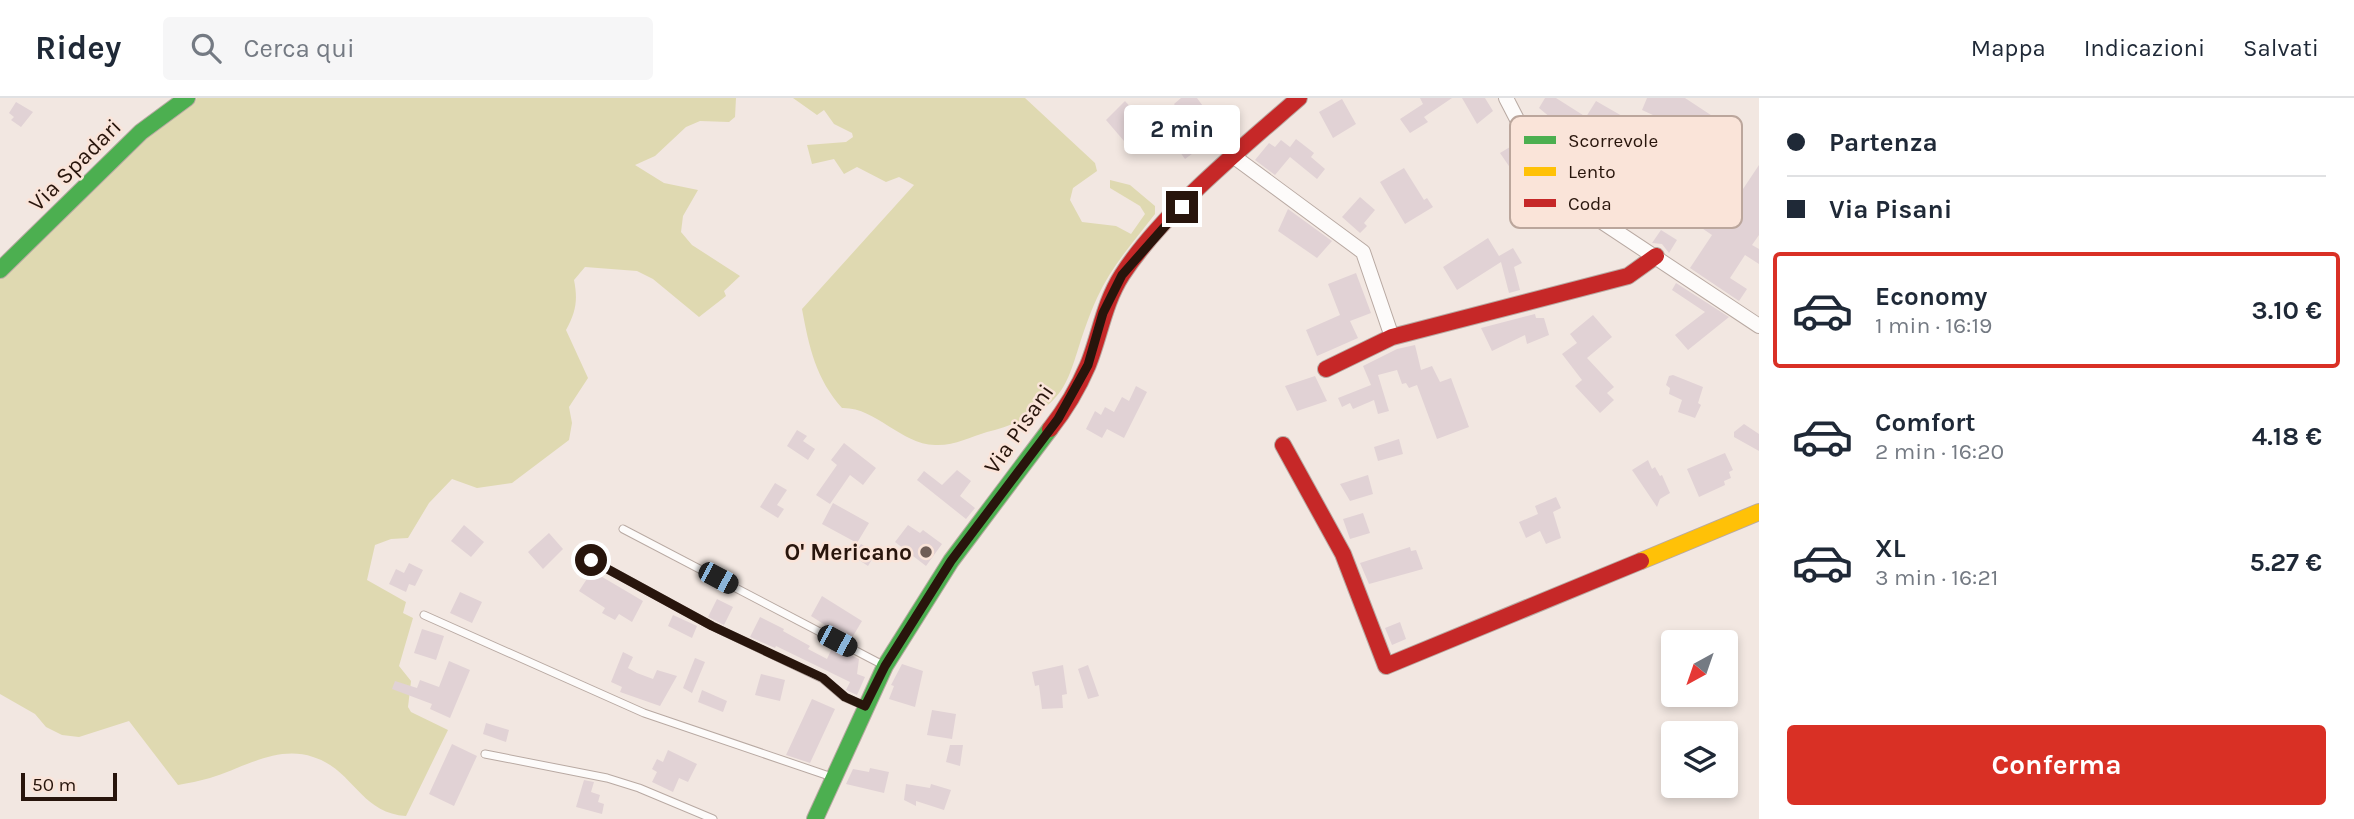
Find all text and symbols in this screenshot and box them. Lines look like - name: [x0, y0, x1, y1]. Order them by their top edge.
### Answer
- search box: [163, 17, 653, 80]
- text: Ridey: [35, 29, 121, 67]
- icon: search: [187, 29, 225, 67]
- text: Cerca qui: [243, 33, 355, 64]
- text: Mappa: [1971, 34, 2046, 62]
- text: Indicazioni: [2084, 34, 2205, 62]
- text: Salvati: [2243, 34, 2319, 62]
- callout: 2 min: [1124, 105, 1240, 154]
- street label: Via Spadari: [23, 113, 127, 217]
- text: 2 min: [1150, 116, 1214, 143]
- legend: [1510, 116, 1742, 228]
- text: Partenza: [1829, 127, 1938, 158]
- text: Scorrevole: [1568, 130, 1658, 152]
- text: Lento: [1568, 161, 1616, 183]
- route end: [1166, 191, 1198, 223]
- text: Coda: [1568, 193, 1612, 215]
- text: Via Pisani: [1829, 194, 1952, 225]
- icon: car: [1791, 279, 1854, 342]
- text: Economy: [1875, 281, 1987, 312]
- text: 3.10 €: [2251, 295, 2322, 326]
- text: 1 min · 16:19: [1875, 312, 1992, 339]
- street label: Via Pisani: [978, 379, 1060, 479]
- icon: car: [1791, 405, 1854, 468]
- text: Comfort: [1875, 407, 1976, 438]
- text: 4.18 €: [2252, 421, 2322, 452]
- text: 2 min · 16:20: [1875, 438, 2004, 465]
- icon: car: [1791, 531, 1854, 594]
- text: XL: [1875, 533, 1906, 564]
- place label: O' Mericano: [785, 539, 912, 566]
- route start: [575, 544, 607, 576]
- marker: O' Mericano: [918, 544, 934, 560]
- text: 5.27 €: [2250, 547, 2322, 578]
- car: [695, 559, 742, 597]
- text: 3 min · 16:21: [1875, 564, 1998, 591]
- car: [814, 622, 861, 660]
- north arrow: [1661, 630, 1738, 707]
- map controls: [1661, 630, 1738, 798]
- button: layers: [1661, 721, 1738, 798]
- button: Conferma: [1787, 725, 2326, 805]
- scale bar: [21, 770, 117, 802]
- text: 50 m: [32, 774, 76, 796]

